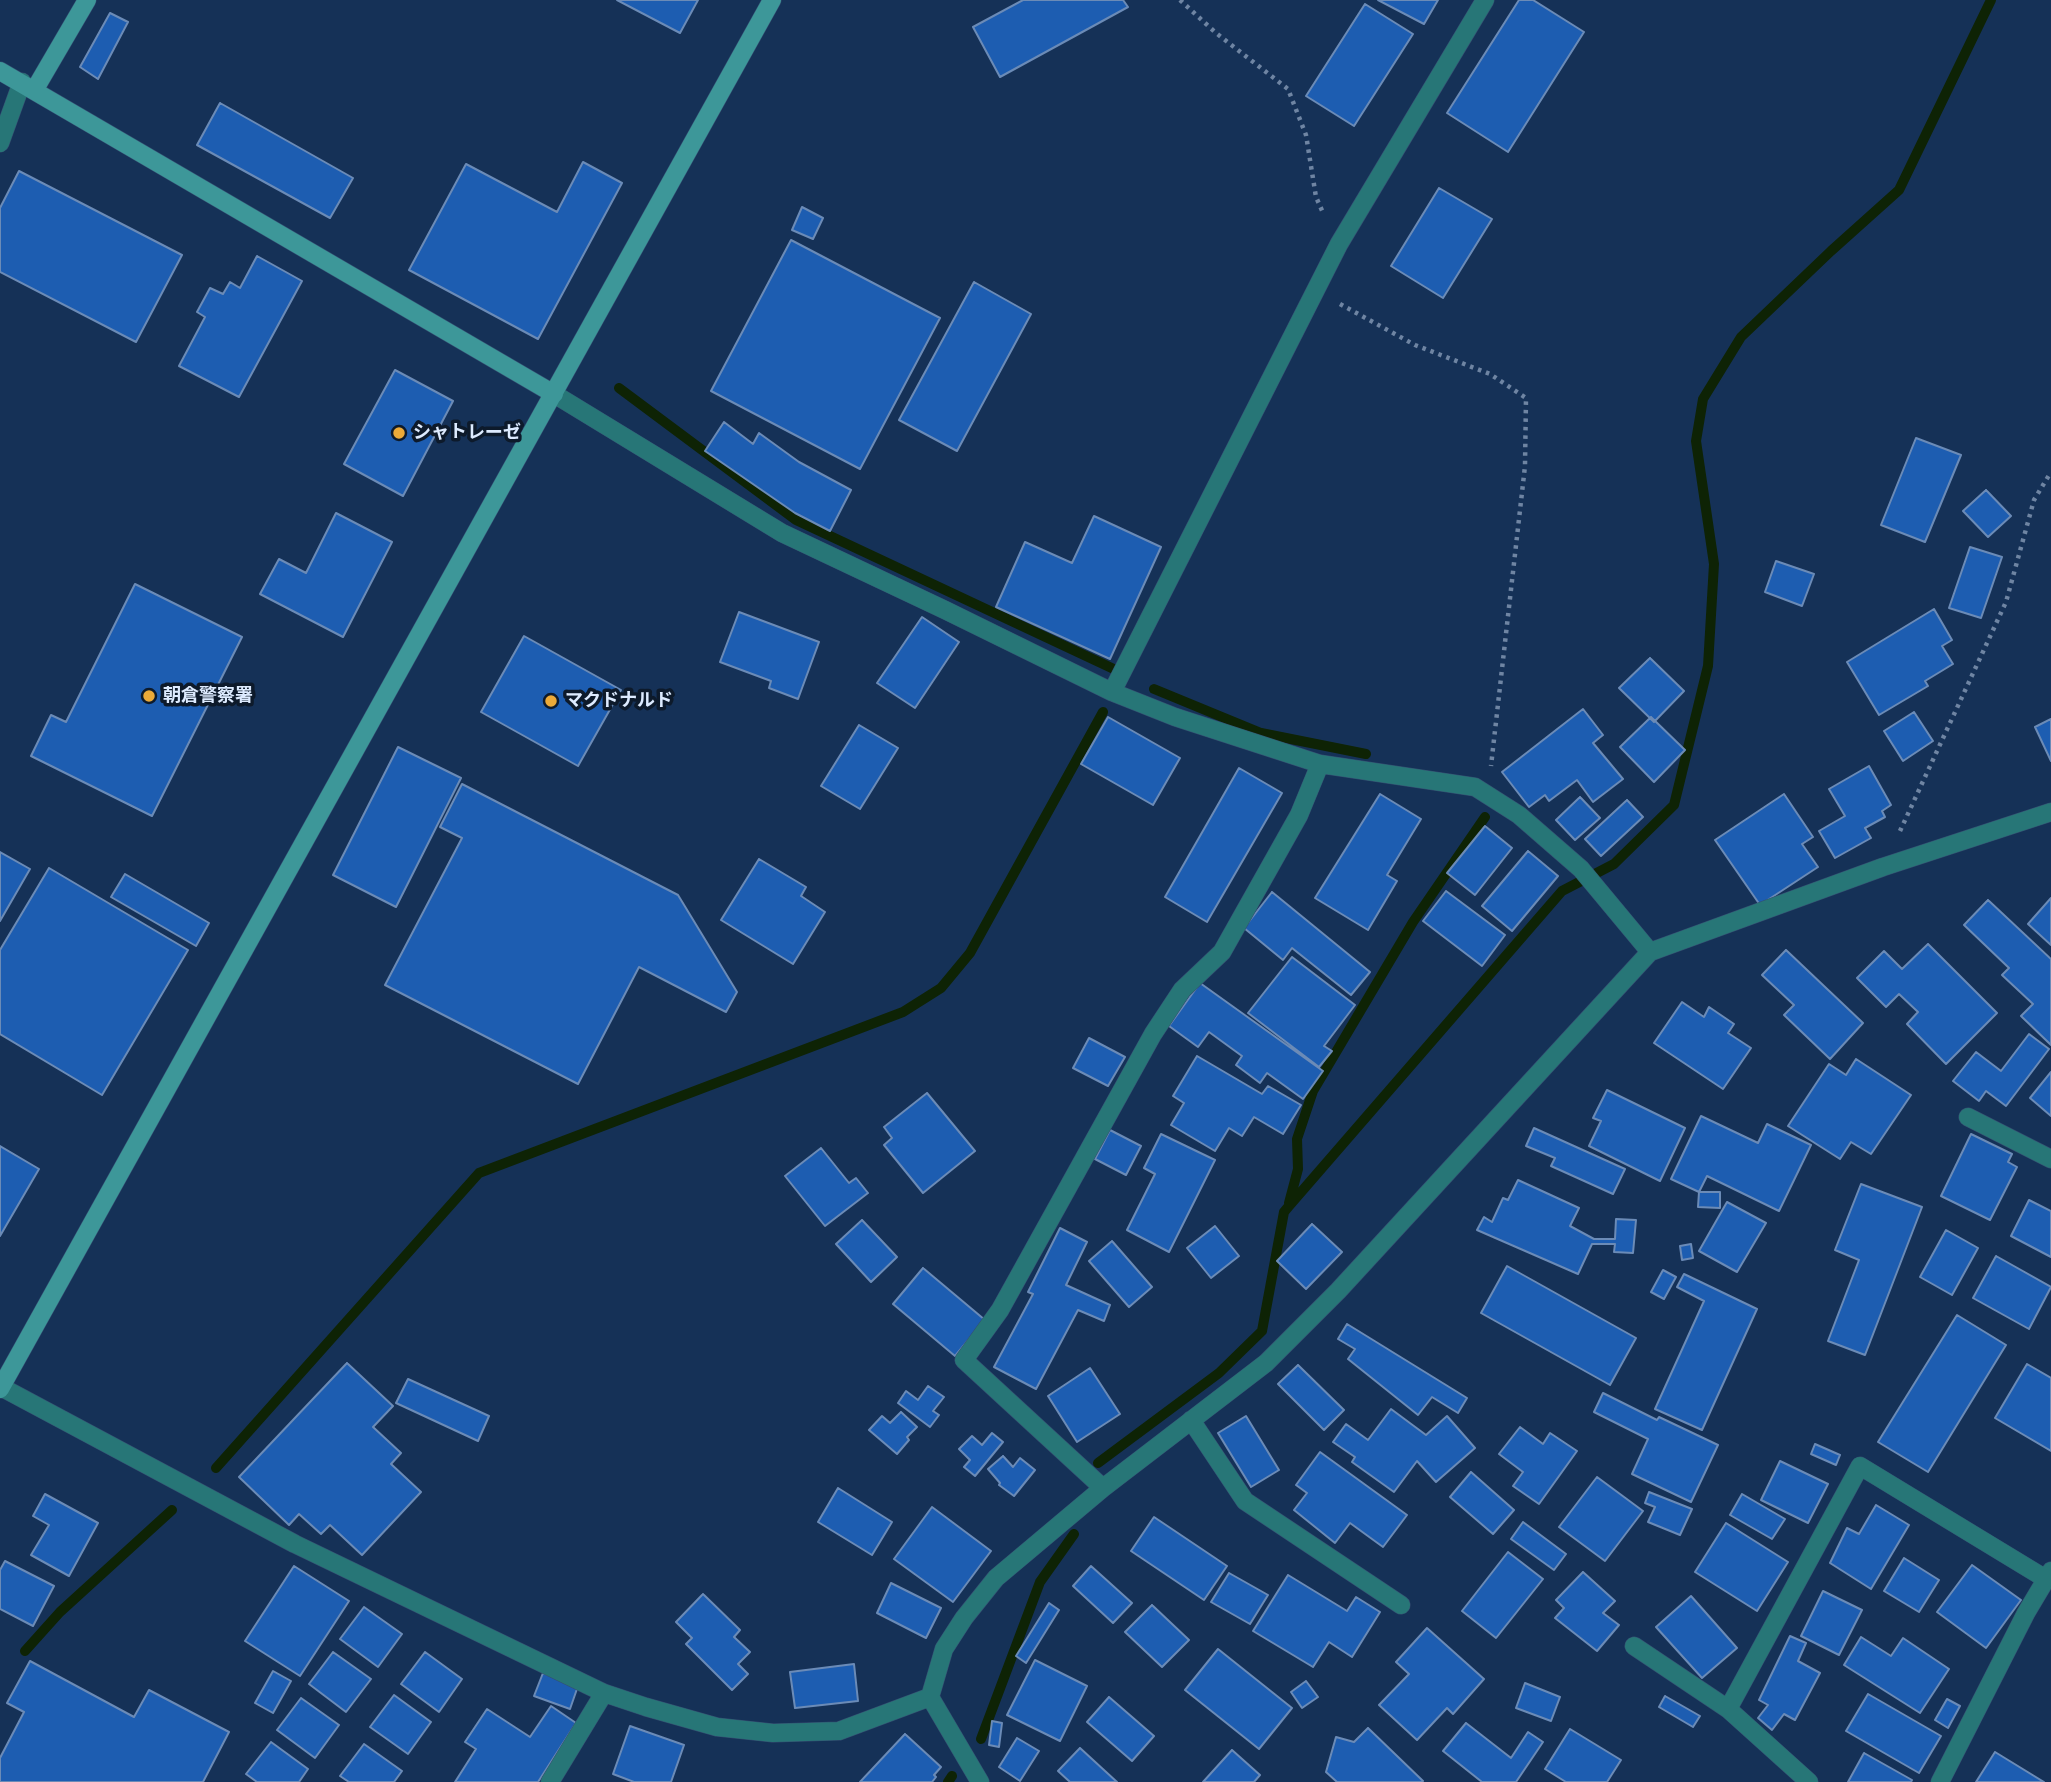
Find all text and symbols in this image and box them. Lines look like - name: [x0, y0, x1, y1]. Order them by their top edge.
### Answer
- place label: シャトレーゼ: [413, 422, 521, 444]
- marker: シャトレーゼ: [391, 425, 407, 441]
- place label: 朝倉警察署: [163, 685, 253, 707]
- marker: 朝倉警察署: [141, 688, 157, 704]
- place label: マクドナルド: [565, 690, 673, 712]
- marker: マクドナルド: [543, 693, 559, 709]

